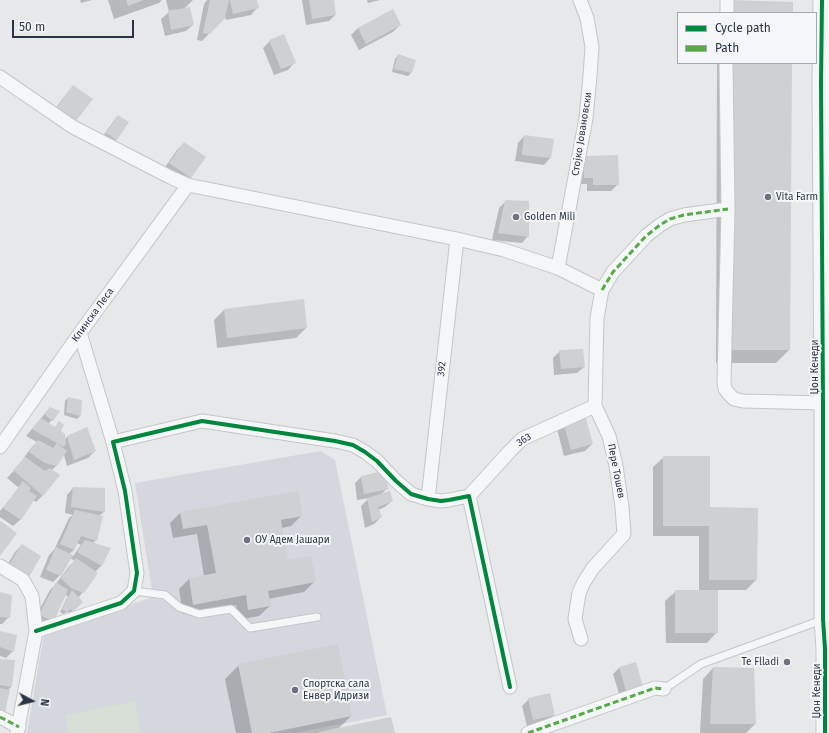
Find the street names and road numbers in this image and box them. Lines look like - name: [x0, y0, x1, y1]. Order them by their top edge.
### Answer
- street label: Стојко Јовановски: [569, 91, 595, 177]
- street label: Клинска Леса: [69, 286, 117, 344]
- street label: Џон Кенеди: [809, 339, 821, 395]
- street label: 392: [435, 361, 449, 377]
- street label: 363: [514, 431, 534, 449]
- street label: Пере Тошев: [605, 442, 627, 500]
- street label: Џон Кенеди: [811, 663, 823, 719]

